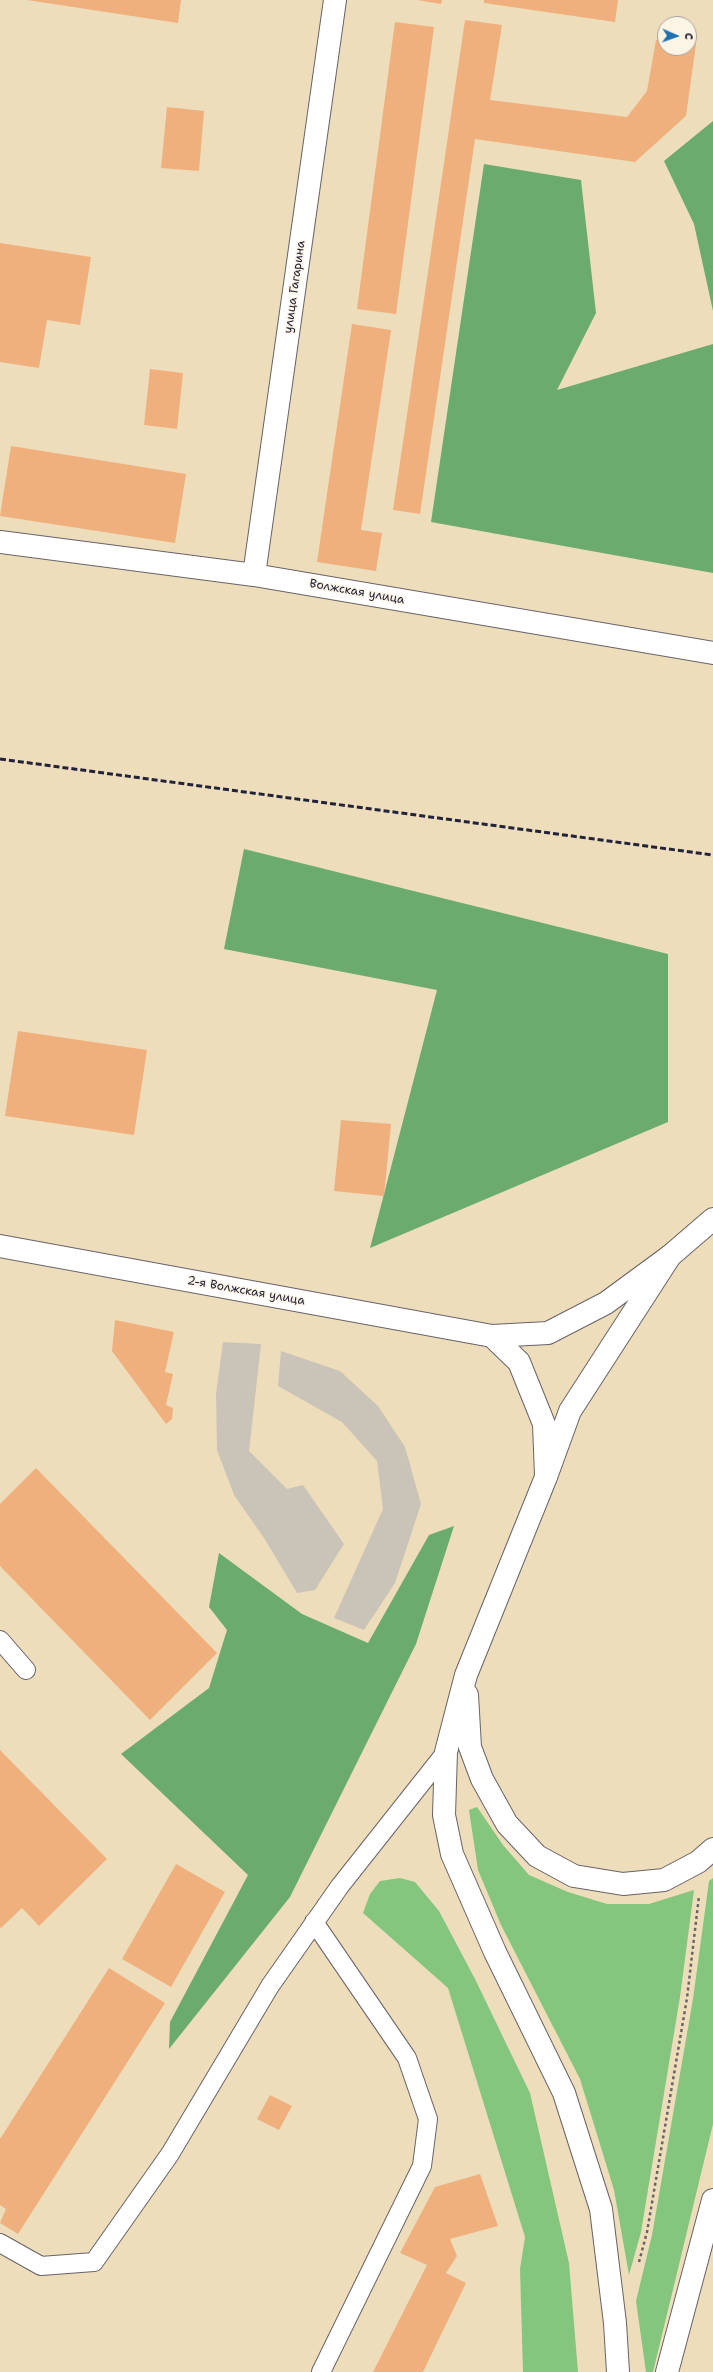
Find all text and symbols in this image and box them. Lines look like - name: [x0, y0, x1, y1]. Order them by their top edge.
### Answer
- north arrow: [657, 16, 697, 56]
- text: С: [681, 33, 696, 40]
- street label: улица Гагарина: [281, 240, 309, 334]
- street label: Волжская улица: [308, 577, 406, 607]
- street label: 2-я Волжская улица: [186, 1274, 306, 1308]

